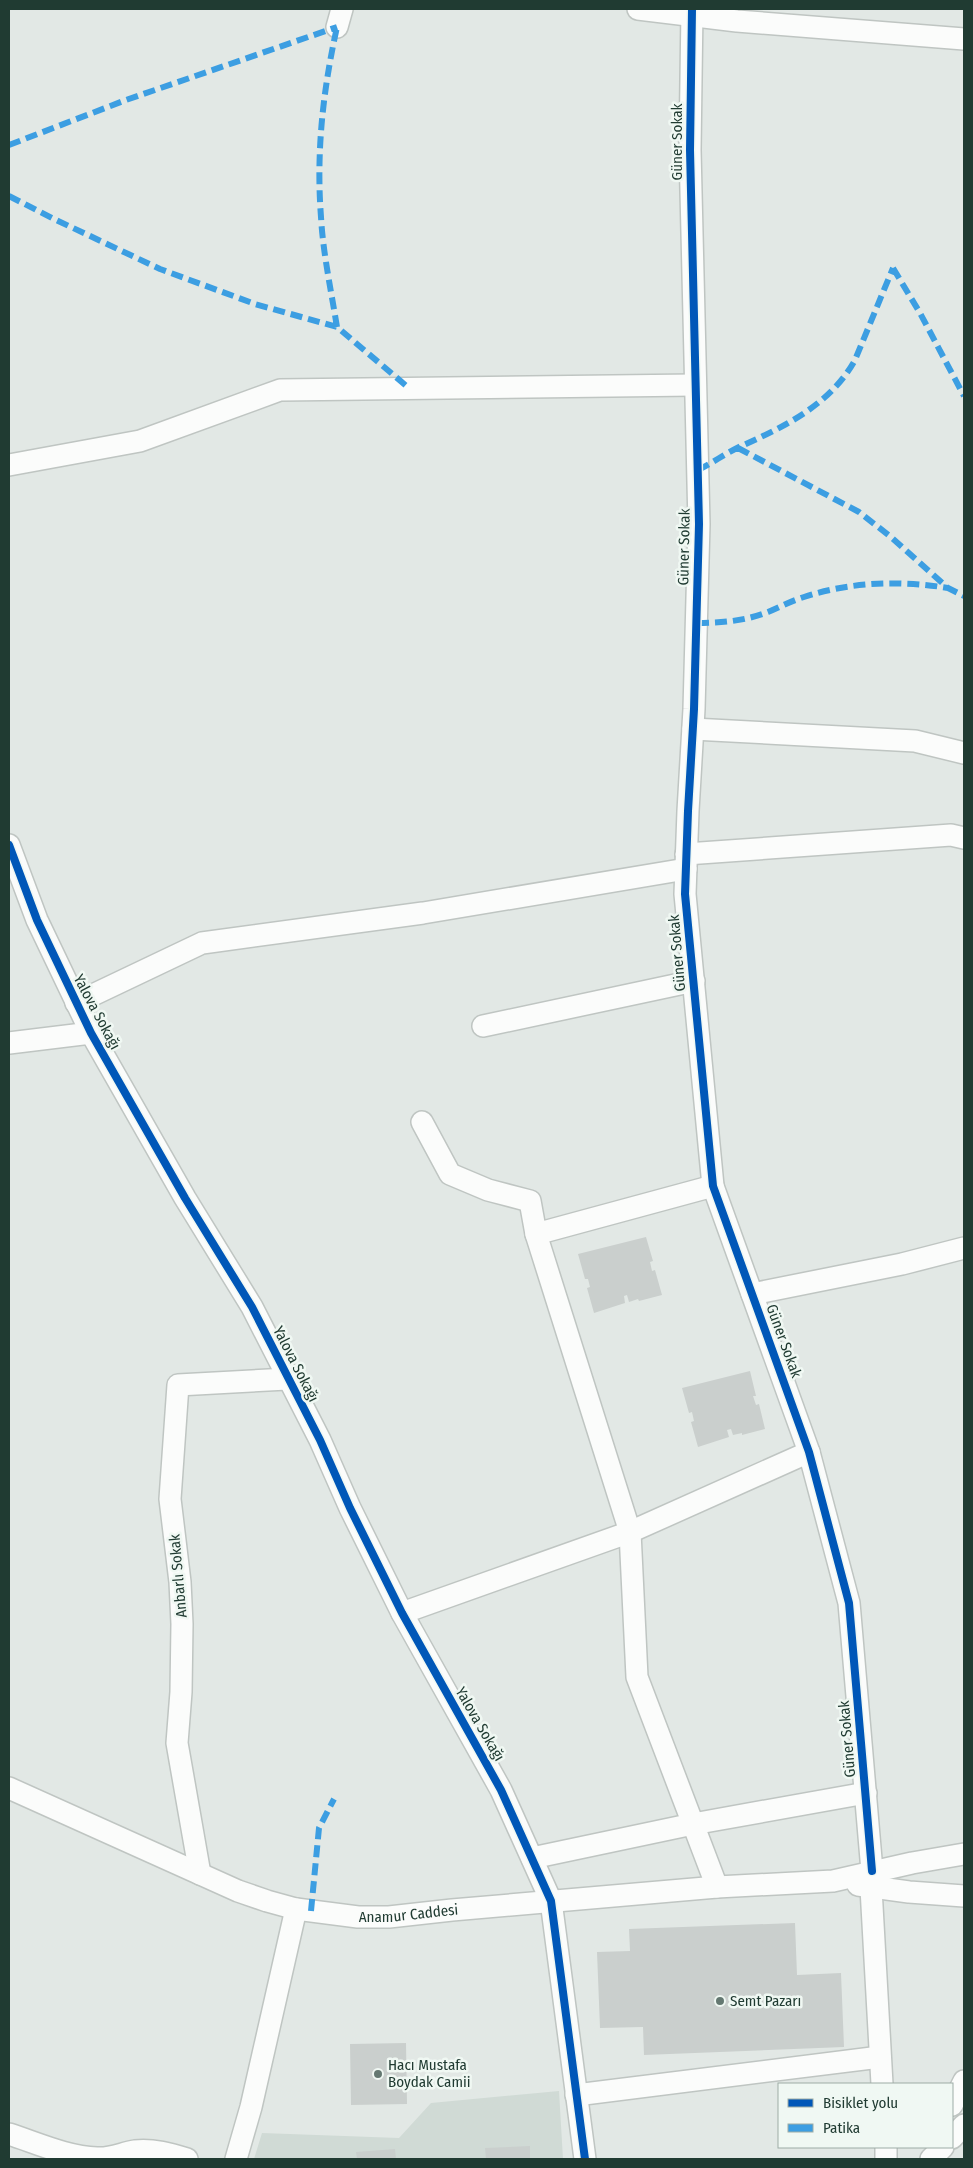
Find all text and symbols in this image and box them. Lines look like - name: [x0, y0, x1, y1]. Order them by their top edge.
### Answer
- street label: Güner Sokak: [668, 104, 686, 180]
- street label: Güner Sokak: [674, 508, 694, 586]
- street label: Güner Sokak: [665, 914, 689, 992]
- street label: Yalova Sokağı: [70, 971, 124, 1053]
- street label: Güner Sokak: [762, 1302, 806, 1380]
- street label: Yalova Sokağı: [269, 1323, 323, 1405]
- street label: Anbarlı Sokak: [165, 1533, 191, 1619]
- street label: Yalova Sokağı: [452, 1684, 508, 1764]
- street label: Güner Sokak: [835, 1700, 859, 1778]
- street label: Anamur Caddesi: [359, 1900, 459, 1926]
- place label: Semt Pazarı: [730, 1992, 801, 2010]
- marker: Semt Pazarı: [714, 1995, 726, 2007]
- place label: Hacı Mustafa Boydak Camii: [388, 2056, 471, 2091]
- marker: Hacı Mustafa Boydak Camii: [372, 2068, 384, 2080]
- legend: [778, 2083, 953, 2148]
- text: Bisiklet yolu: [823, 2094, 898, 2112]
- text: Patika: [823, 2119, 860, 2137]

